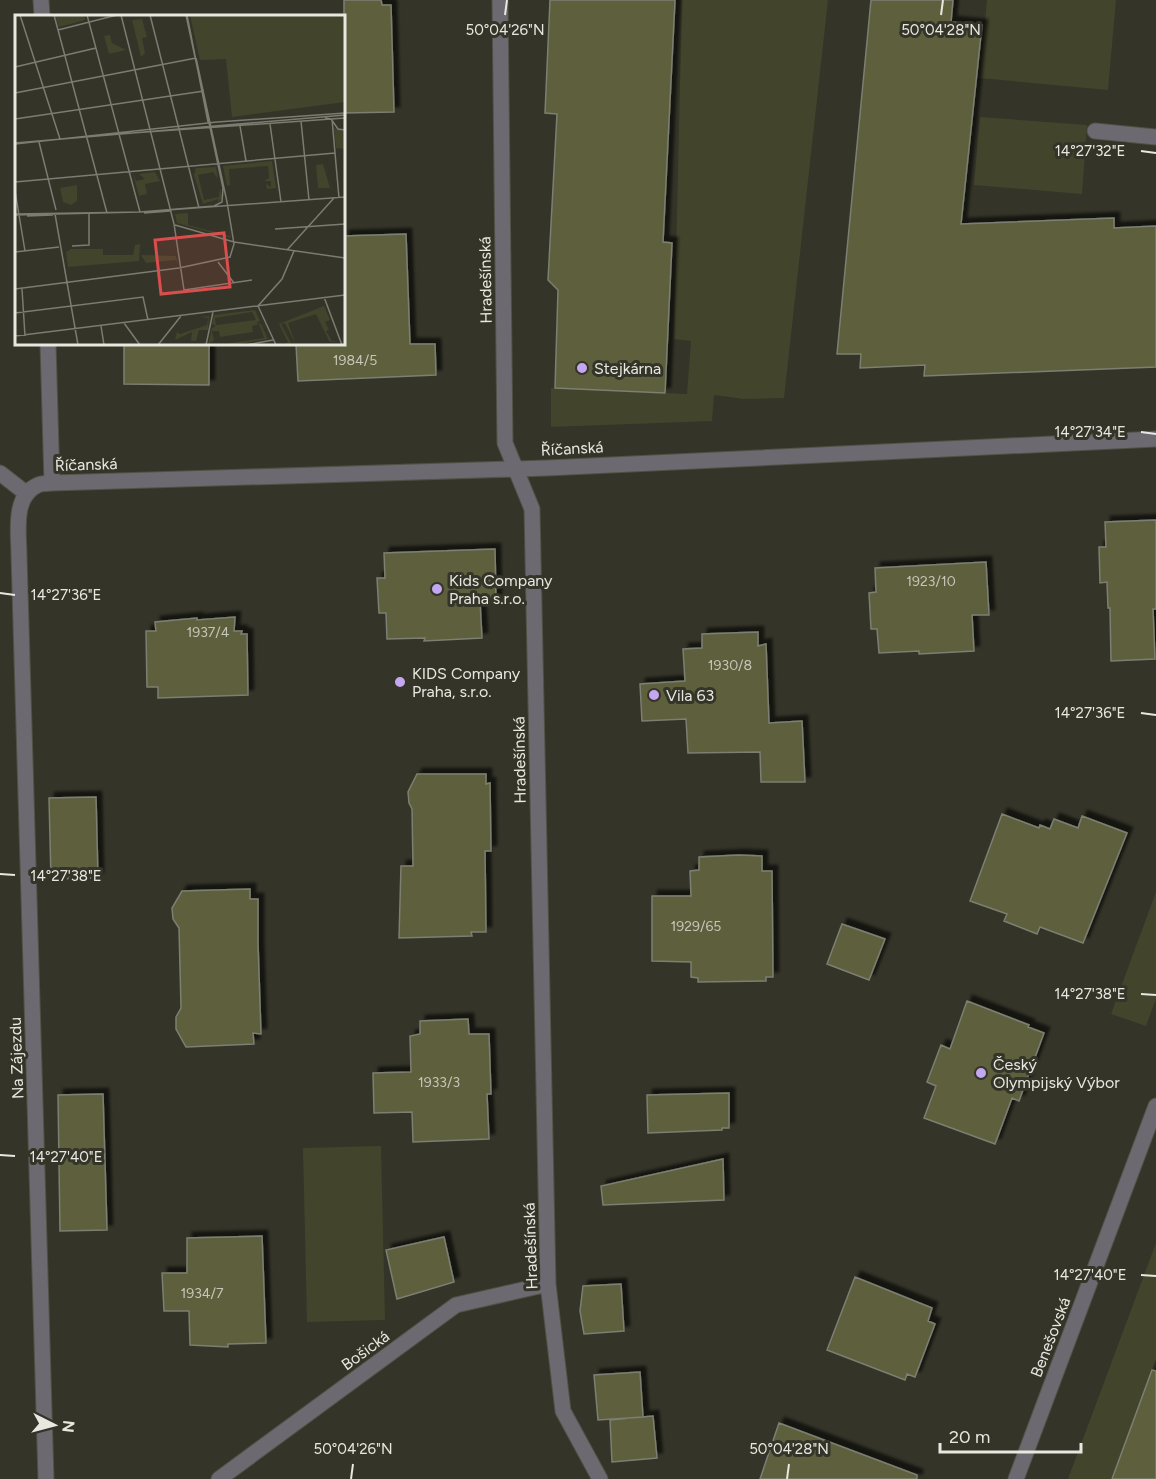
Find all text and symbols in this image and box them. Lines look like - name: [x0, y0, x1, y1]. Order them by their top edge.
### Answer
- inset map: [15, 15, 345, 345]
- text: 50°04'26"N: [466, 21, 545, 39]
- text: 50°04'28"N: [901, 21, 981, 39]
- text: 14°27'32"E: [1055, 142, 1125, 160]
- street label: Hradešínská: [475, 236, 496, 324]
- house number: 1984/5: [333, 352, 377, 369]
- place label: Stejkárna: [594, 359, 661, 378]
- marker: Stejkárna: [575, 361, 589, 375]
- text: 14°27'34"E: [1054, 423, 1126, 441]
- street label: Říčanská: [540, 437, 604, 460]
- street label: Říčanská: [54, 454, 118, 475]
- place label: Kids Company Praha s.r.o.: [449, 571, 553, 608]
- house number: 1923/10: [906, 573, 956, 590]
- marker: Kids Company Praha s.r.o.: [430, 582, 444, 596]
- text: 14°27'36"E: [31, 586, 101, 604]
- house number: 1937/4: [187, 624, 230, 641]
- house number: 1930/8: [708, 657, 752, 674]
- place label: KIDS Company Praha, s.r.o.: [412, 664, 521, 701]
- marker: KIDS Company Praha, s.r.o.: [393, 675, 407, 689]
- place label: Vila 63: [666, 686, 714, 705]
- marker: Vila 63: [647, 688, 661, 702]
- text: 14°27'36"E: [1055, 704, 1125, 722]
- street label: Hradešínská: [509, 716, 530, 804]
- text: 14°27'38"E: [30, 867, 102, 885]
- house number: 1929/65: [671, 918, 721, 935]
- text: 14°27'38"E: [1054, 985, 1126, 1003]
- street label: Na Zájezdu: [6, 1017, 27, 1099]
- place label: Český Olympijský Výbor: [993, 1055, 1120, 1092]
- marker: Český Olympijský Výbor: [974, 1066, 988, 1080]
- house number: 1933/3: [418, 1074, 460, 1091]
- text: 14°27'40"E: [29, 1148, 103, 1166]
- street label: Hradešínská: [519, 1202, 542, 1290]
- text: 14°27'40"E: [1053, 1266, 1127, 1284]
- house number: 1934/7: [181, 1285, 224, 1302]
- street label: Benešovská: [1026, 1294, 1074, 1380]
- street label: Bošická: [338, 1327, 393, 1374]
- north arrow: [24, 1395, 84, 1455]
- scale bar: [940, 1416, 1081, 1454]
- text: N: [58, 1419, 79, 1434]
- text: 20 m: [949, 1426, 990, 1448]
- text: 50°04'26"N: [314, 1440, 393, 1458]
- text: 50°04'28"N: [749, 1440, 829, 1458]

